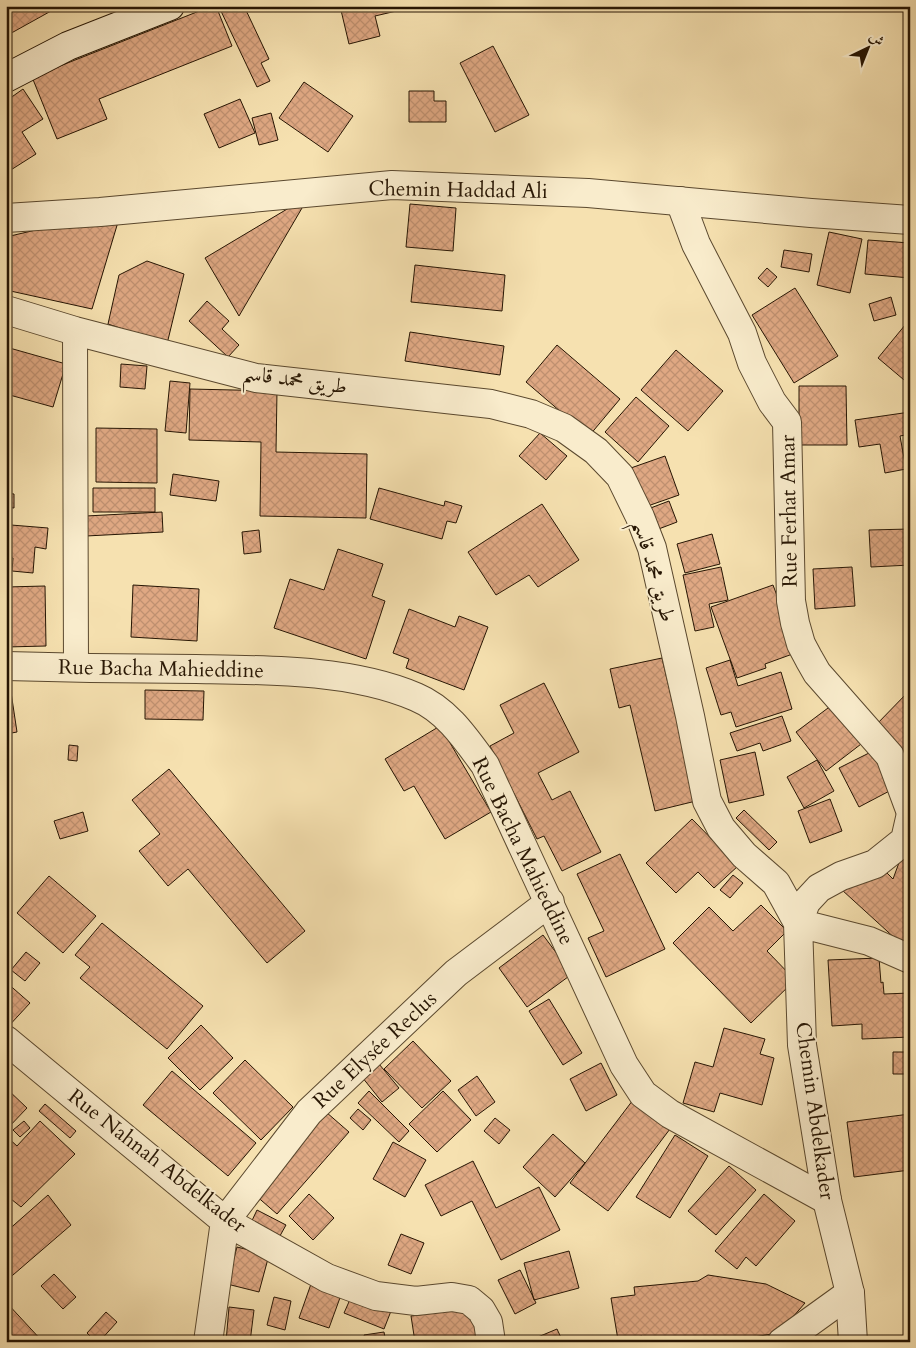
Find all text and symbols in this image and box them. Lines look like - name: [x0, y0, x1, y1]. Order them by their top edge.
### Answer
- north arrow: [844, 22, 894, 72]
- text: ش: [865, 27, 888, 51]
- street label: Chemin Haddad Ali: [368, 174, 548, 206]
- street label: طريق محمد قاسم: [240, 358, 349, 408]
- street label: Rue Ferhat Amar: [773, 434, 805, 588]
- street label: طريق محمد قاسم: [620, 517, 682, 627]
- street label: Rue Bacha Mahieddine: [58, 653, 264, 685]
- street label: Rue Bacha Mahieddine: [465, 752, 581, 950]
- street label: Rue Elysée Reclus: [307, 985, 443, 1115]
- street label: Chemin Abdelkader: [788, 1020, 842, 1202]
- street label: Rue Nahnah Abdelkader: [62, 1082, 252, 1240]

